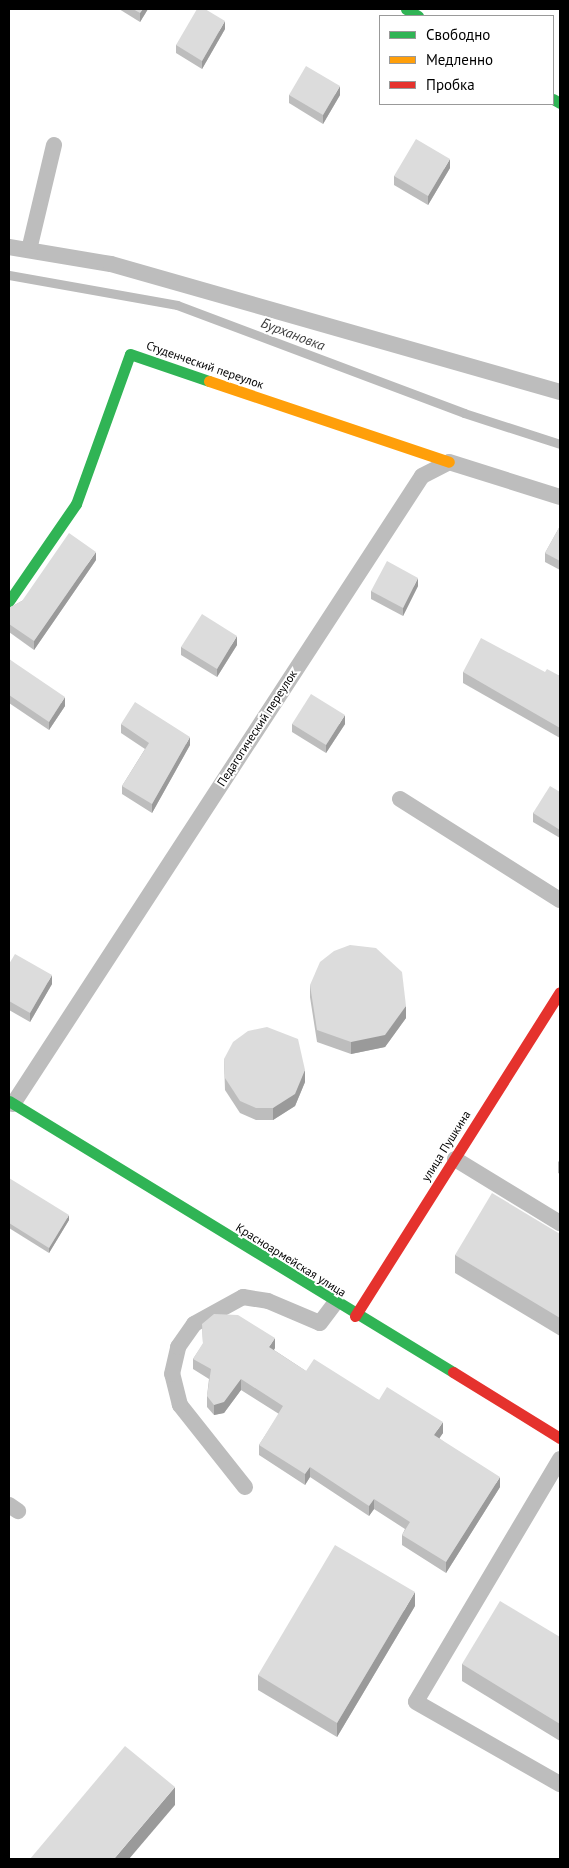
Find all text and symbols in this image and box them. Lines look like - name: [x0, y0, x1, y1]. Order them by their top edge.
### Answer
- legend: [379, 15, 554, 105]
- text: Свободно: [426, 25, 490, 44]
- text: Медленно: [426, 50, 493, 69]
- text: Пробка: [426, 75, 475, 94]
- water label: Бурхановка: [259, 314, 327, 354]
- street label: Студенческий переулок: [144, 338, 266, 392]
- street label: Педагогический переулок: [214, 667, 300, 789]
- street label: улица Пушкина: [418, 1108, 474, 1184]
- street label: Красноармейская улица: [233, 1220, 349, 1300]

